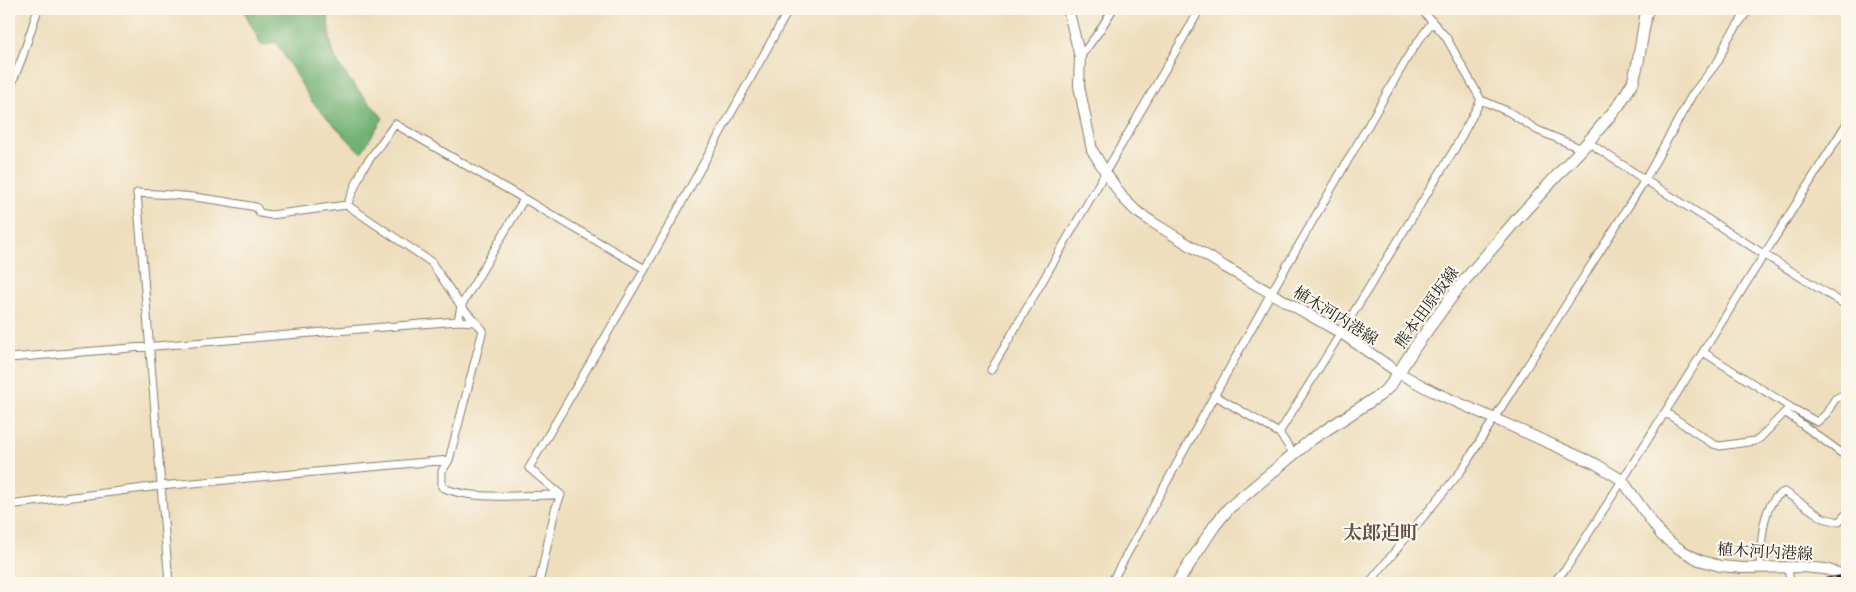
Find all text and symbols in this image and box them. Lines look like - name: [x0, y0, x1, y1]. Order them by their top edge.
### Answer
- street label: 熊本田原坂線: [1388, 261, 1464, 353]
- street label: 植木河内港線: [1289, 279, 1383, 351]
- district label: 太郎迫町: [1343, 518, 1419, 546]
- street label: 植木河内港線: [1716, 537, 1814, 565]

